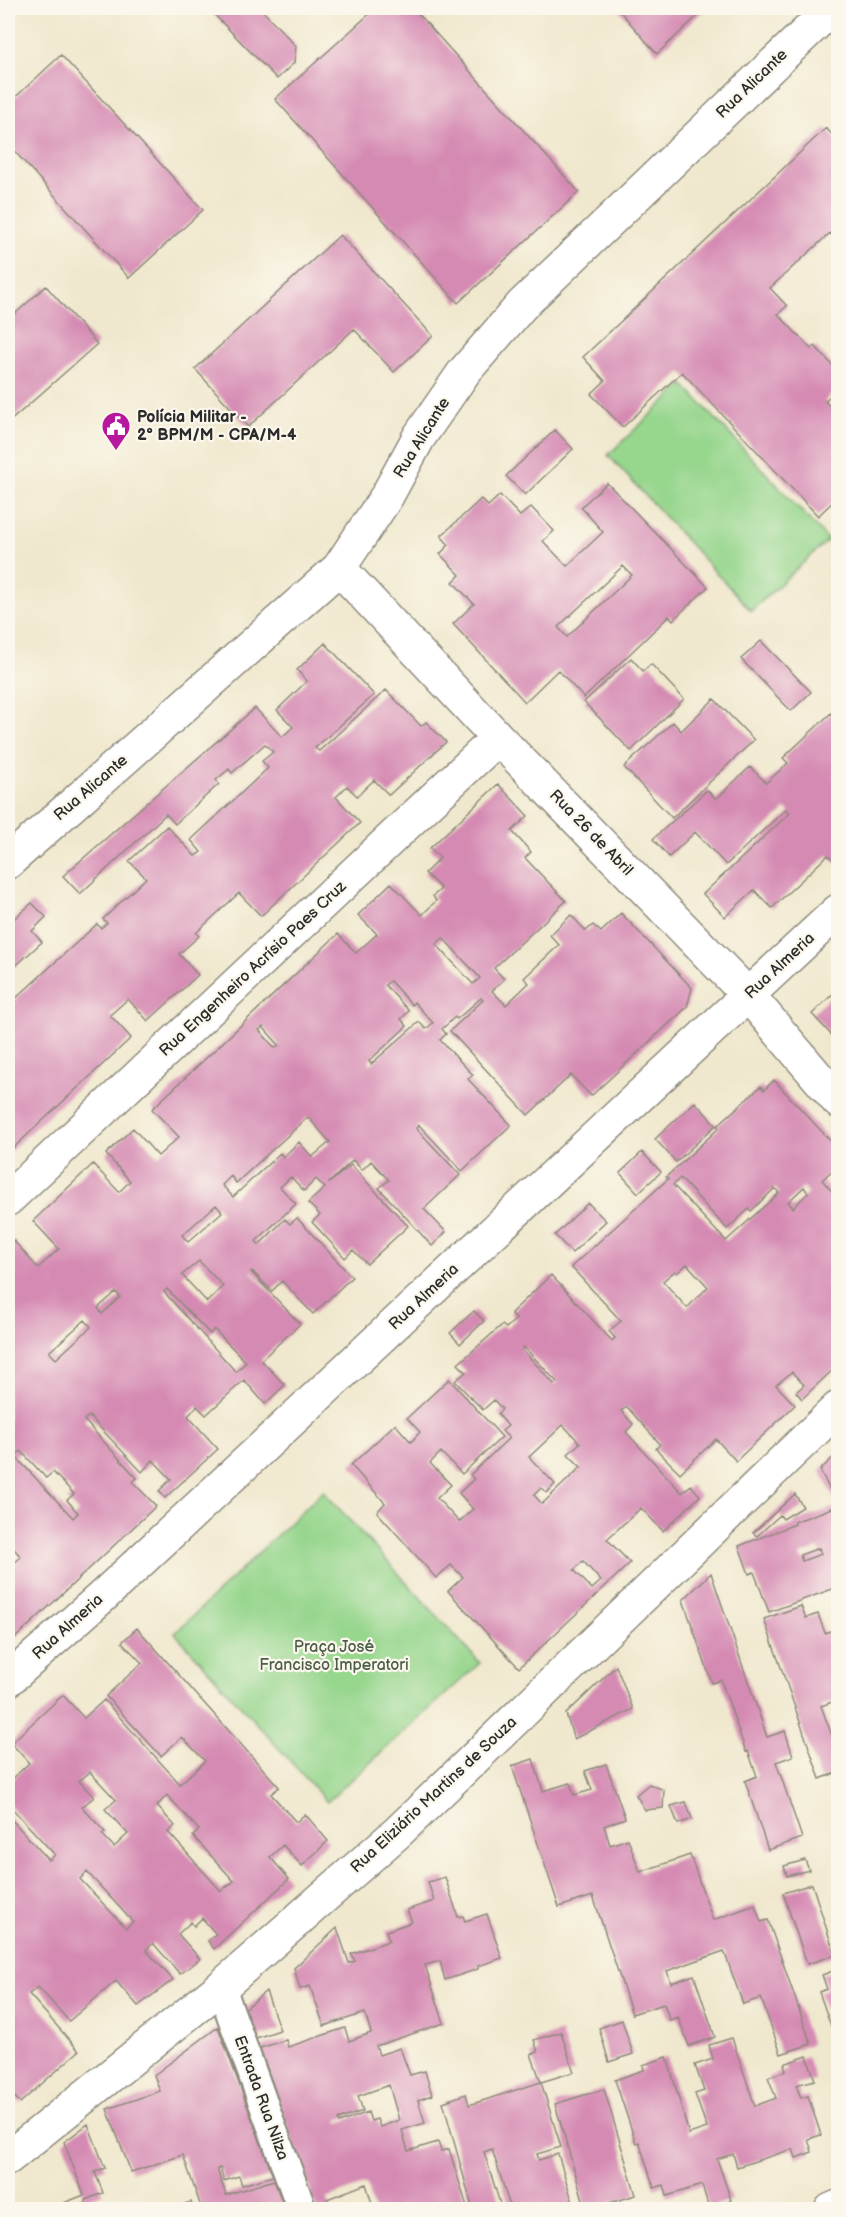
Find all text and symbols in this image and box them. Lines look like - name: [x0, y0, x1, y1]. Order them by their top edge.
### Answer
- street label: Rua Alicante: [713, 45, 792, 123]
- street label: Rua Alicante: [390, 394, 455, 482]
- place label: Polícia Militar - 2º BPM/M - CPA/M-4: [137, 408, 297, 445]
- public building icon: Polícia Militar - 2º BPM/M - CPA/M-4: [100, 410, 132, 452]
- street label: Rua Alicante: [50, 751, 132, 825]
- street label: Rua 26 de Abril: [545, 786, 637, 880]
- street label: Rua Engenheiro Acrísio Paes Cruz: [156, 877, 351, 1061]
- street label: Rua Almeria: [741, 929, 819, 1003]
- street label: Rua Almeria: [385, 1260, 463, 1334]
- street label: Rua Almeria: [29, 1590, 107, 1664]
- park label: Praça José Francisco Imperatori: [259, 1638, 409, 1675]
- street label: Rua Eliziário Martins de Souza: [347, 1713, 521, 1877]
- street label: Entrada Rua Nilza: [230, 2033, 292, 2163]

